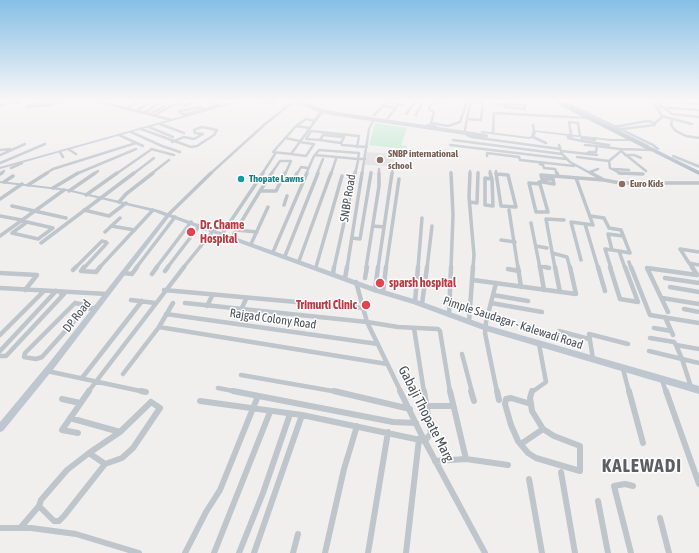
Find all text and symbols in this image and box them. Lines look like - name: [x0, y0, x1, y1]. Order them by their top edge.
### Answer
- place label: SNBP international school: [388, 148, 458, 172]
- marker: SNBP international school: [375, 155, 385, 165]
- place label: Thopate Lawns: [249, 173, 304, 185]
- street label: SNBP Road: [337, 173, 359, 223]
- marker: Thopate Lawns: [236, 174, 246, 184]
- place label: Euro Kids: [630, 178, 664, 190]
- marker: Euro Kids: [617, 179, 627, 189]
- place label: Dr. Chame Hospital: [200, 218, 244, 246]
- marker: Dr. Chame Hospital: [185, 226, 197, 238]
- place label: sparsh hospital: [389, 276, 456, 290]
- marker: sparsh hospital: [374, 277, 386, 289]
- street label: Pimple Saudagar - Kalewadi Road: [441, 294, 585, 352]
- street label: DP Road: [60, 297, 94, 335]
- place label: Trimurti Clinic: [296, 298, 357, 312]
- marker: Trimurti Clinic: [360, 299, 372, 311]
- street label: Rajgad Colony Road: [229, 306, 317, 332]
- street label: Gabaji Thopate Marg: [395, 363, 457, 465]
- district label: KALEWADI: [602, 455, 682, 477]

